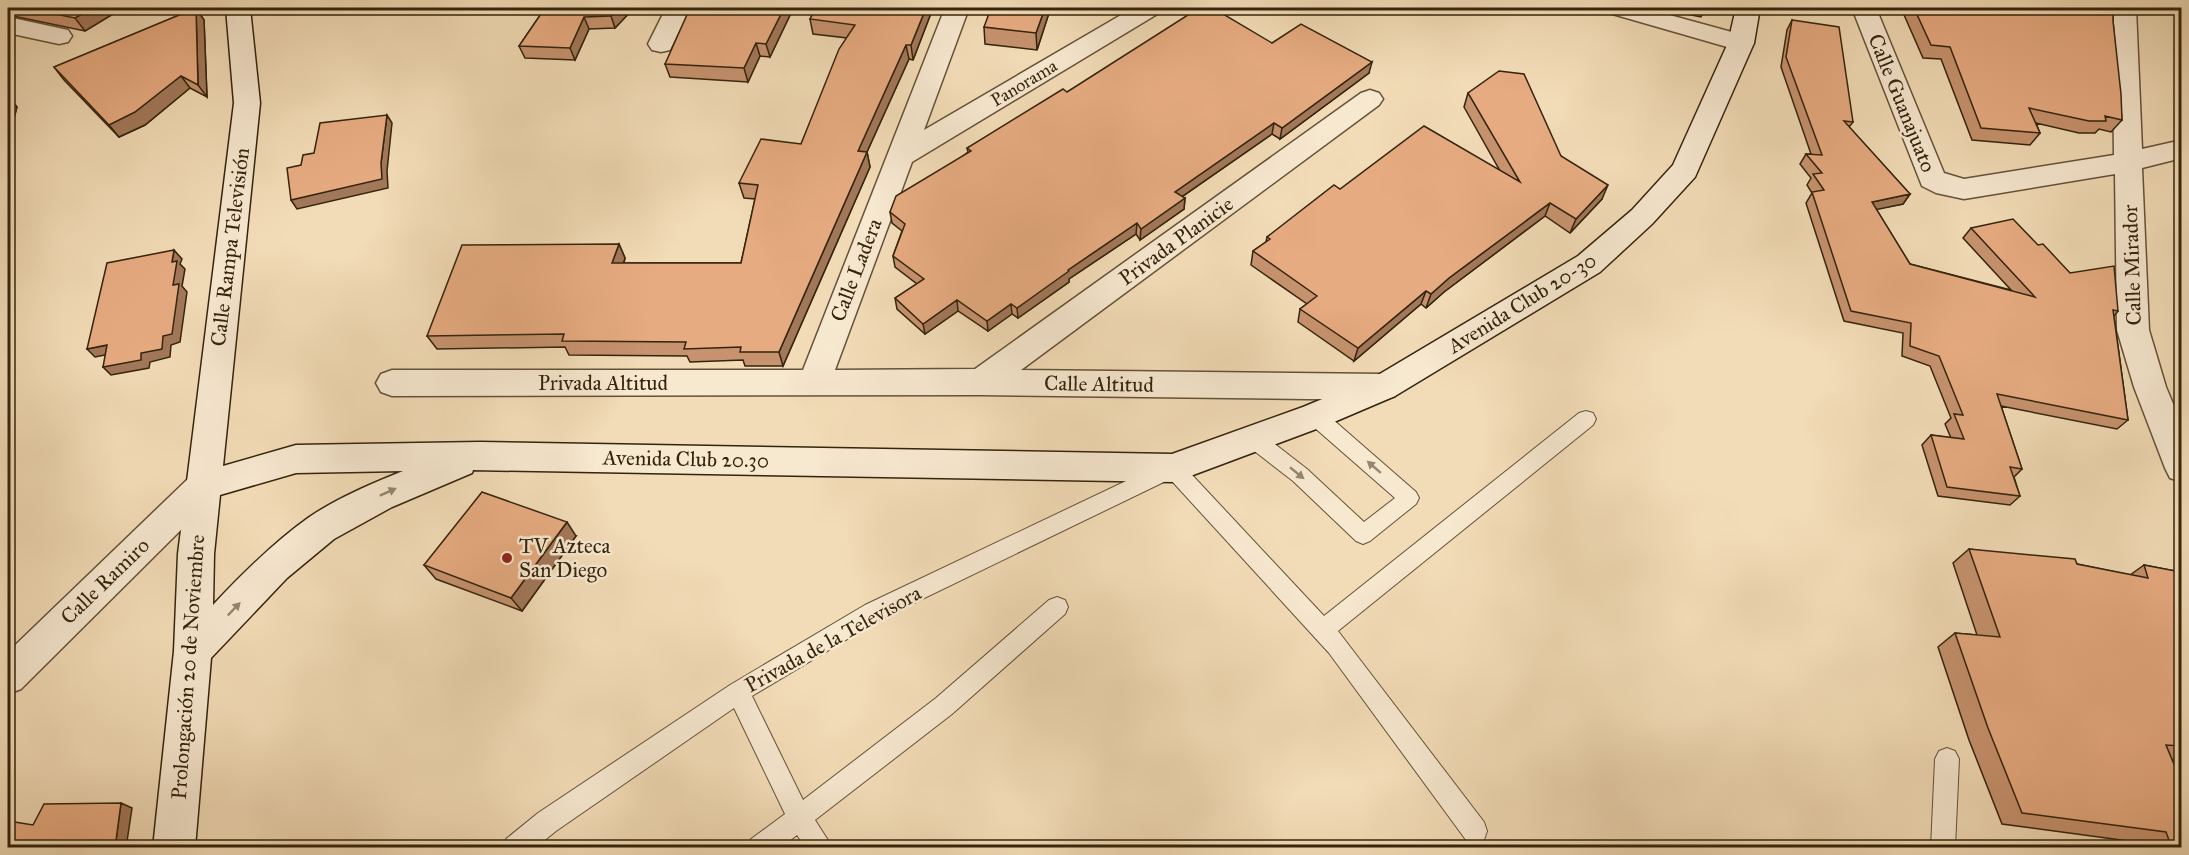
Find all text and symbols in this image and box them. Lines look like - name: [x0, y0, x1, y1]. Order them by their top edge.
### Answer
- street label: Calle Guanajuato: [1862, 30, 1942, 176]
- street label: Panorama: [987, 54, 1062, 111]
- street label: Calle Rampa Televisión: [205, 146, 255, 348]
- street label: Privada Planicie: [1114, 191, 1238, 291]
- street label: Calle Mirador: [2117, 204, 2147, 326]
- street label: Calle Ladera: [824, 215, 888, 325]
- street label: Avenida Club 20-30: [1442, 247, 1601, 360]
- street label: Privada Altitud: [538, 370, 669, 396]
- street label: Calle Altitud: [1044, 370, 1155, 398]
- street label: Avenida Club 20.30: [602, 445, 769, 473]
- one-way arrow: [1366, 461, 1382, 474]
- one-way arrow: [1289, 467, 1305, 480]
- one-way arrow: [380, 488, 397, 497]
- street label: Calle Ramiro: [55, 532, 155, 630]
- street label: Prolongación 20 de Noviembre: [166, 533, 210, 800]
- place label: TV Azteca San Diego: [519, 533, 611, 583]
- marker: TV Azteca San Diego: [500, 551, 514, 565]
- street label: Privada de la Televisora: [740, 580, 926, 698]
- one-way arrow: [227, 601, 241, 616]

